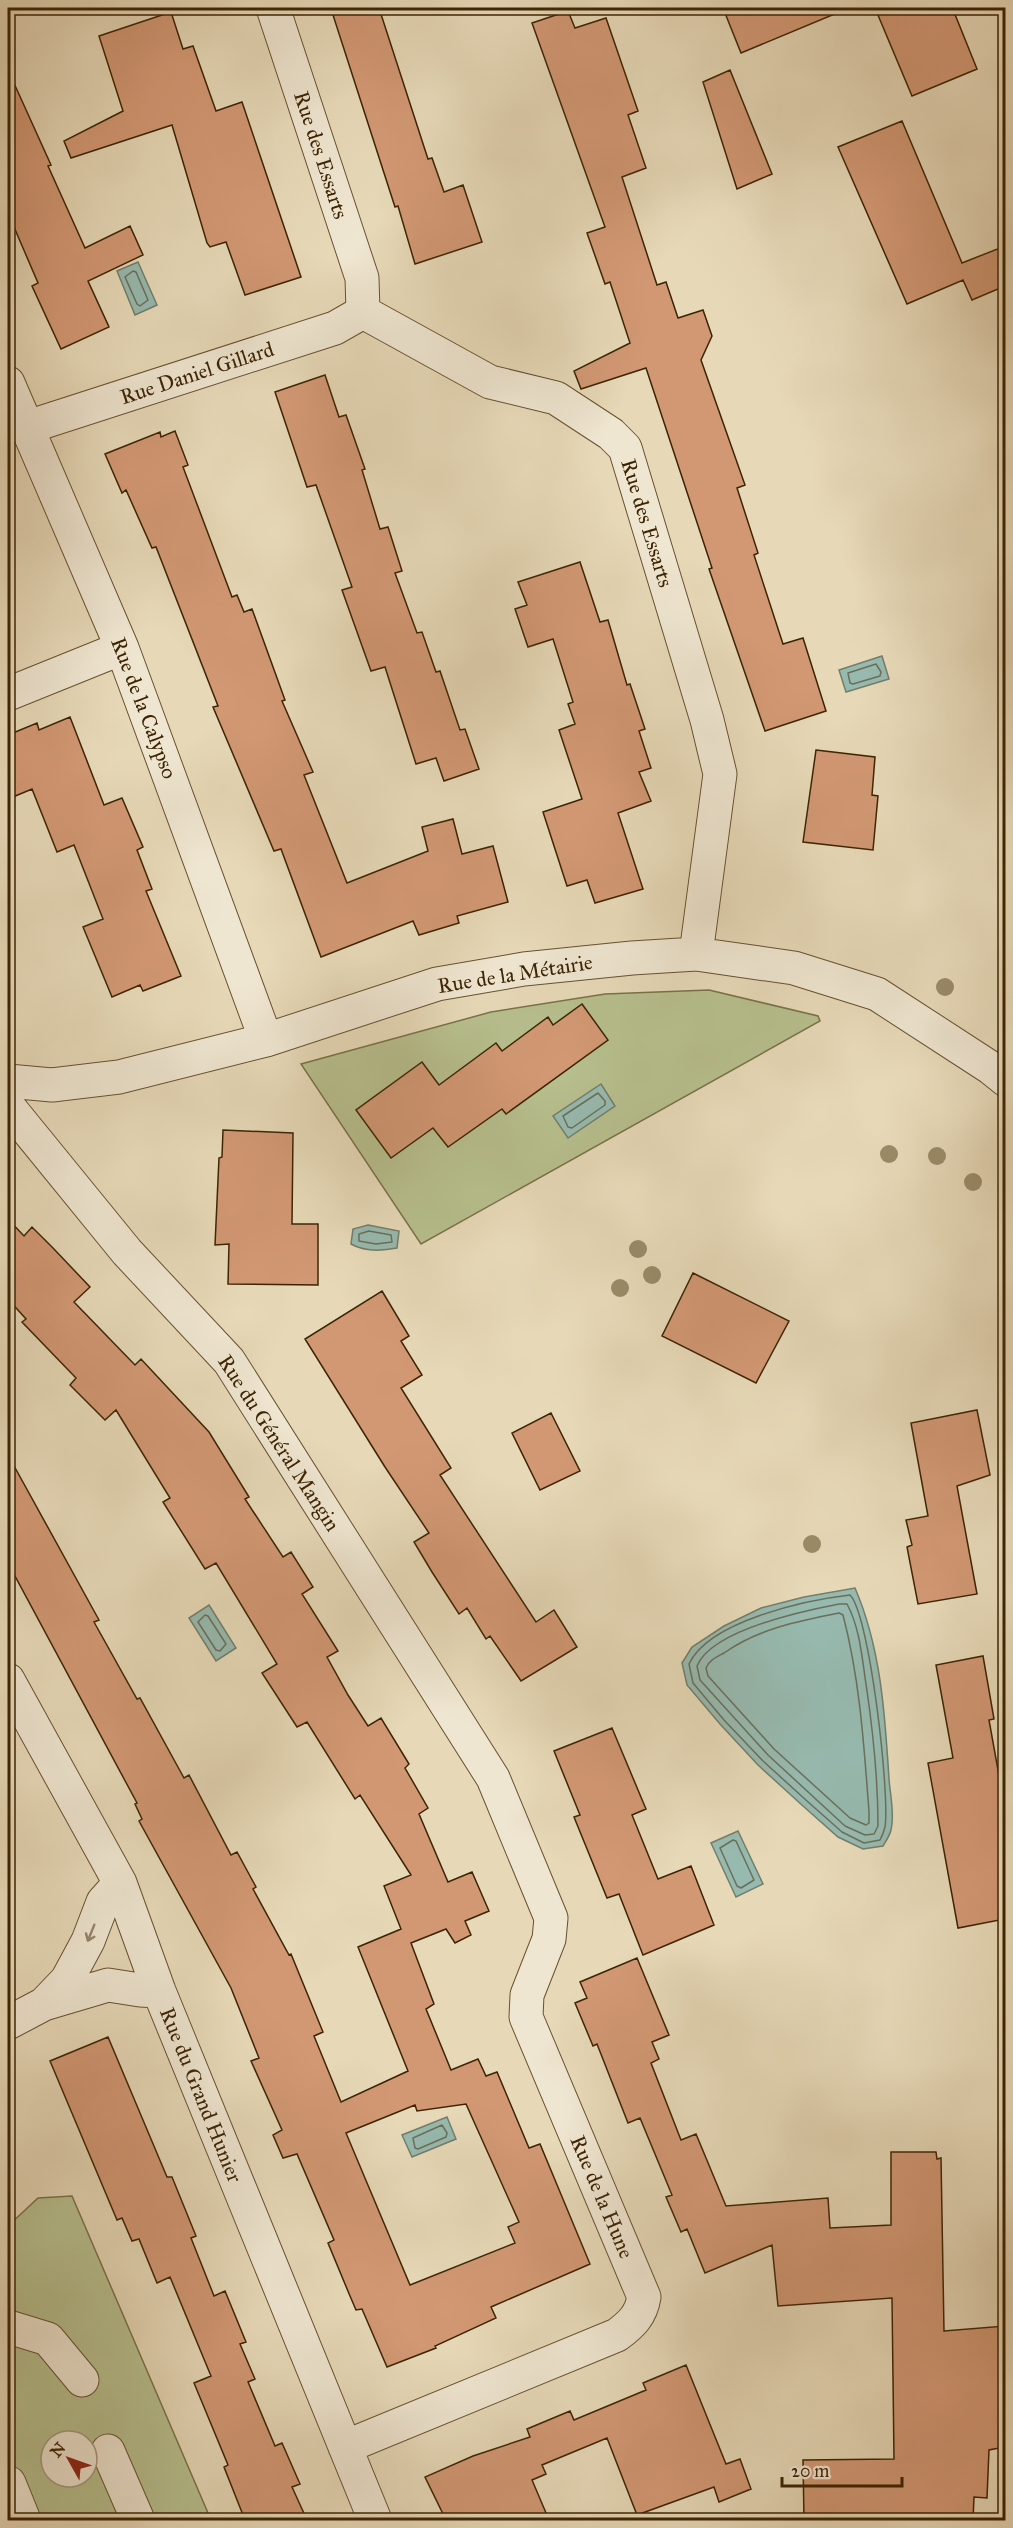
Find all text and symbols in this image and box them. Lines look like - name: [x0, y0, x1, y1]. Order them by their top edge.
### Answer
- street label: Rue des Essarts: [288, 88, 354, 222]
- street label: Rue Daniel Gillard: [117, 336, 278, 410]
- street label: Rue des Essarts: [615, 456, 679, 590]
- street label: Rue de la Calypso: [105, 634, 183, 783]
- street label: Rue de la Métairie: [436, 949, 595, 999]
- street label: Rue du Général Mangin: [212, 1350, 346, 1536]
- one-way arrow: [85, 1923, 96, 1942]
- street label: Rue du Grand Hunier: [154, 2004, 248, 2186]
- street label: Rue de la Hune: [564, 2132, 640, 2263]
- north arrow: [39, 2429, 99, 2489]
- text: N: [46, 2438, 70, 2461]
- scale bar: [782, 2450, 902, 2488]
- text: 20 m: [791, 2460, 829, 2482]

